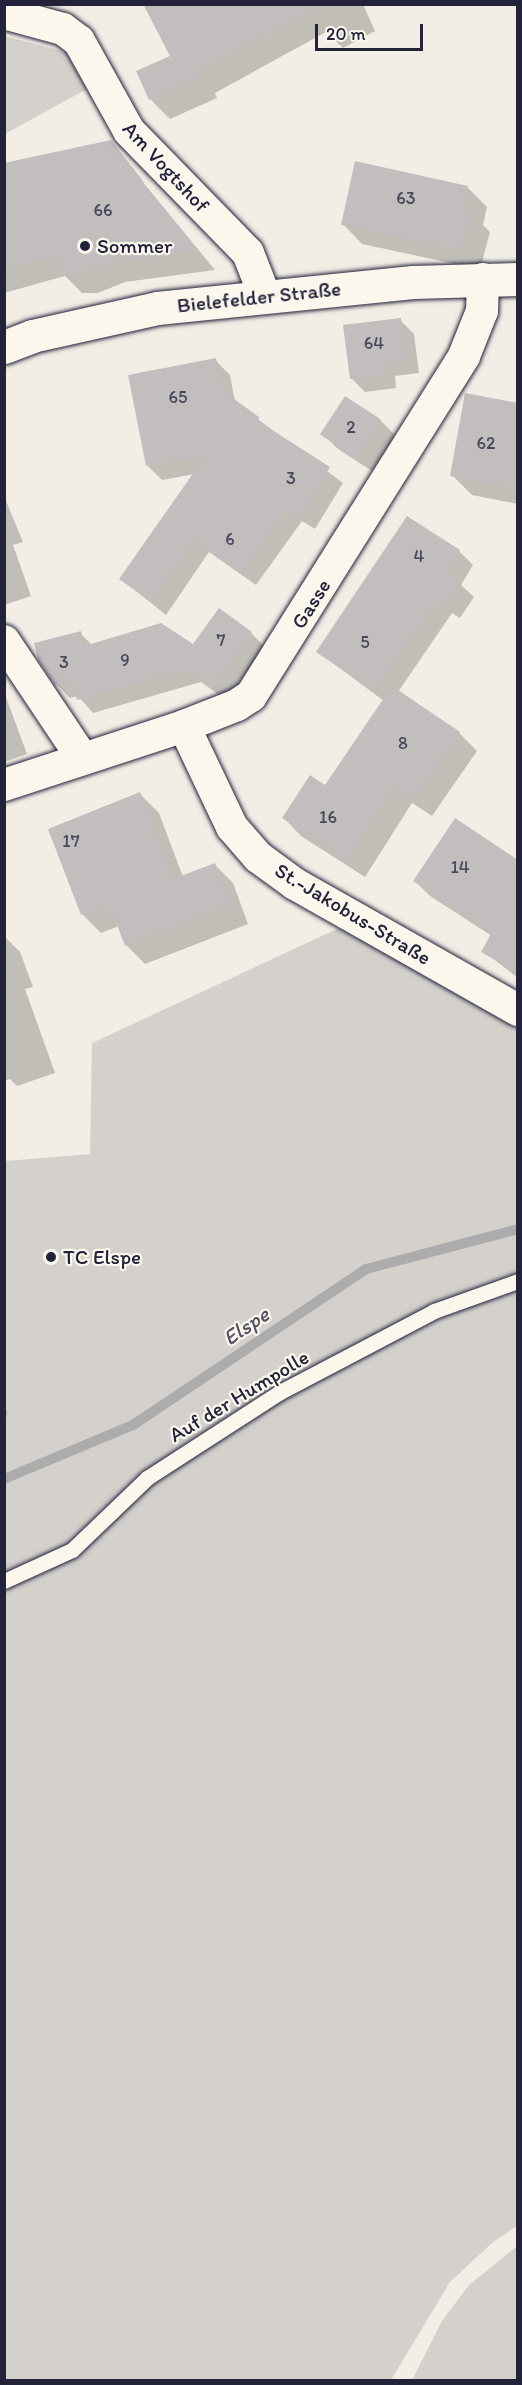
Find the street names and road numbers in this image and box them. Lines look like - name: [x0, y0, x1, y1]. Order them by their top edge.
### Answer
- street label: Am Vogtshof: [117, 116, 215, 218]
- street label: Bielefelder Straße: [176, 276, 342, 318]
- street label: Gasse: [286, 574, 336, 634]
- street label: St.-Jakobus-Straße: [270, 857, 436, 971]
- street label: Auf der Humpolle: [165, 1344, 313, 1448]

